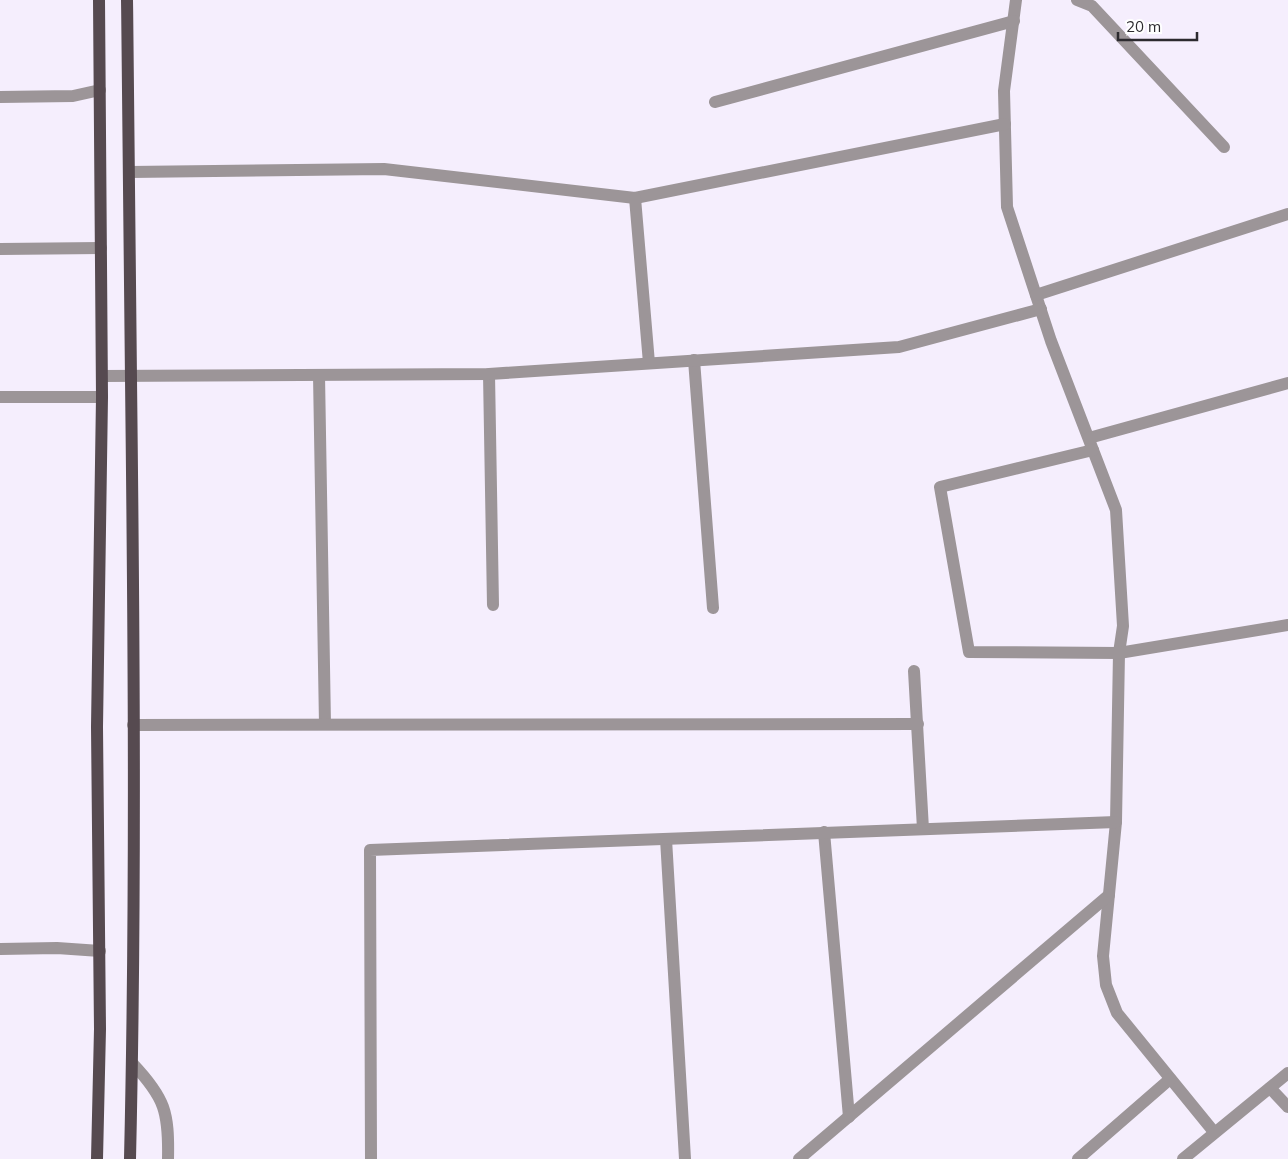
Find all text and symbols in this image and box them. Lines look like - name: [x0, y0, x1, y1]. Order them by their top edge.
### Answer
- scale bar: [1118, 10, 1197, 42]
- text: 20 m: [1126, 17, 1161, 36]

